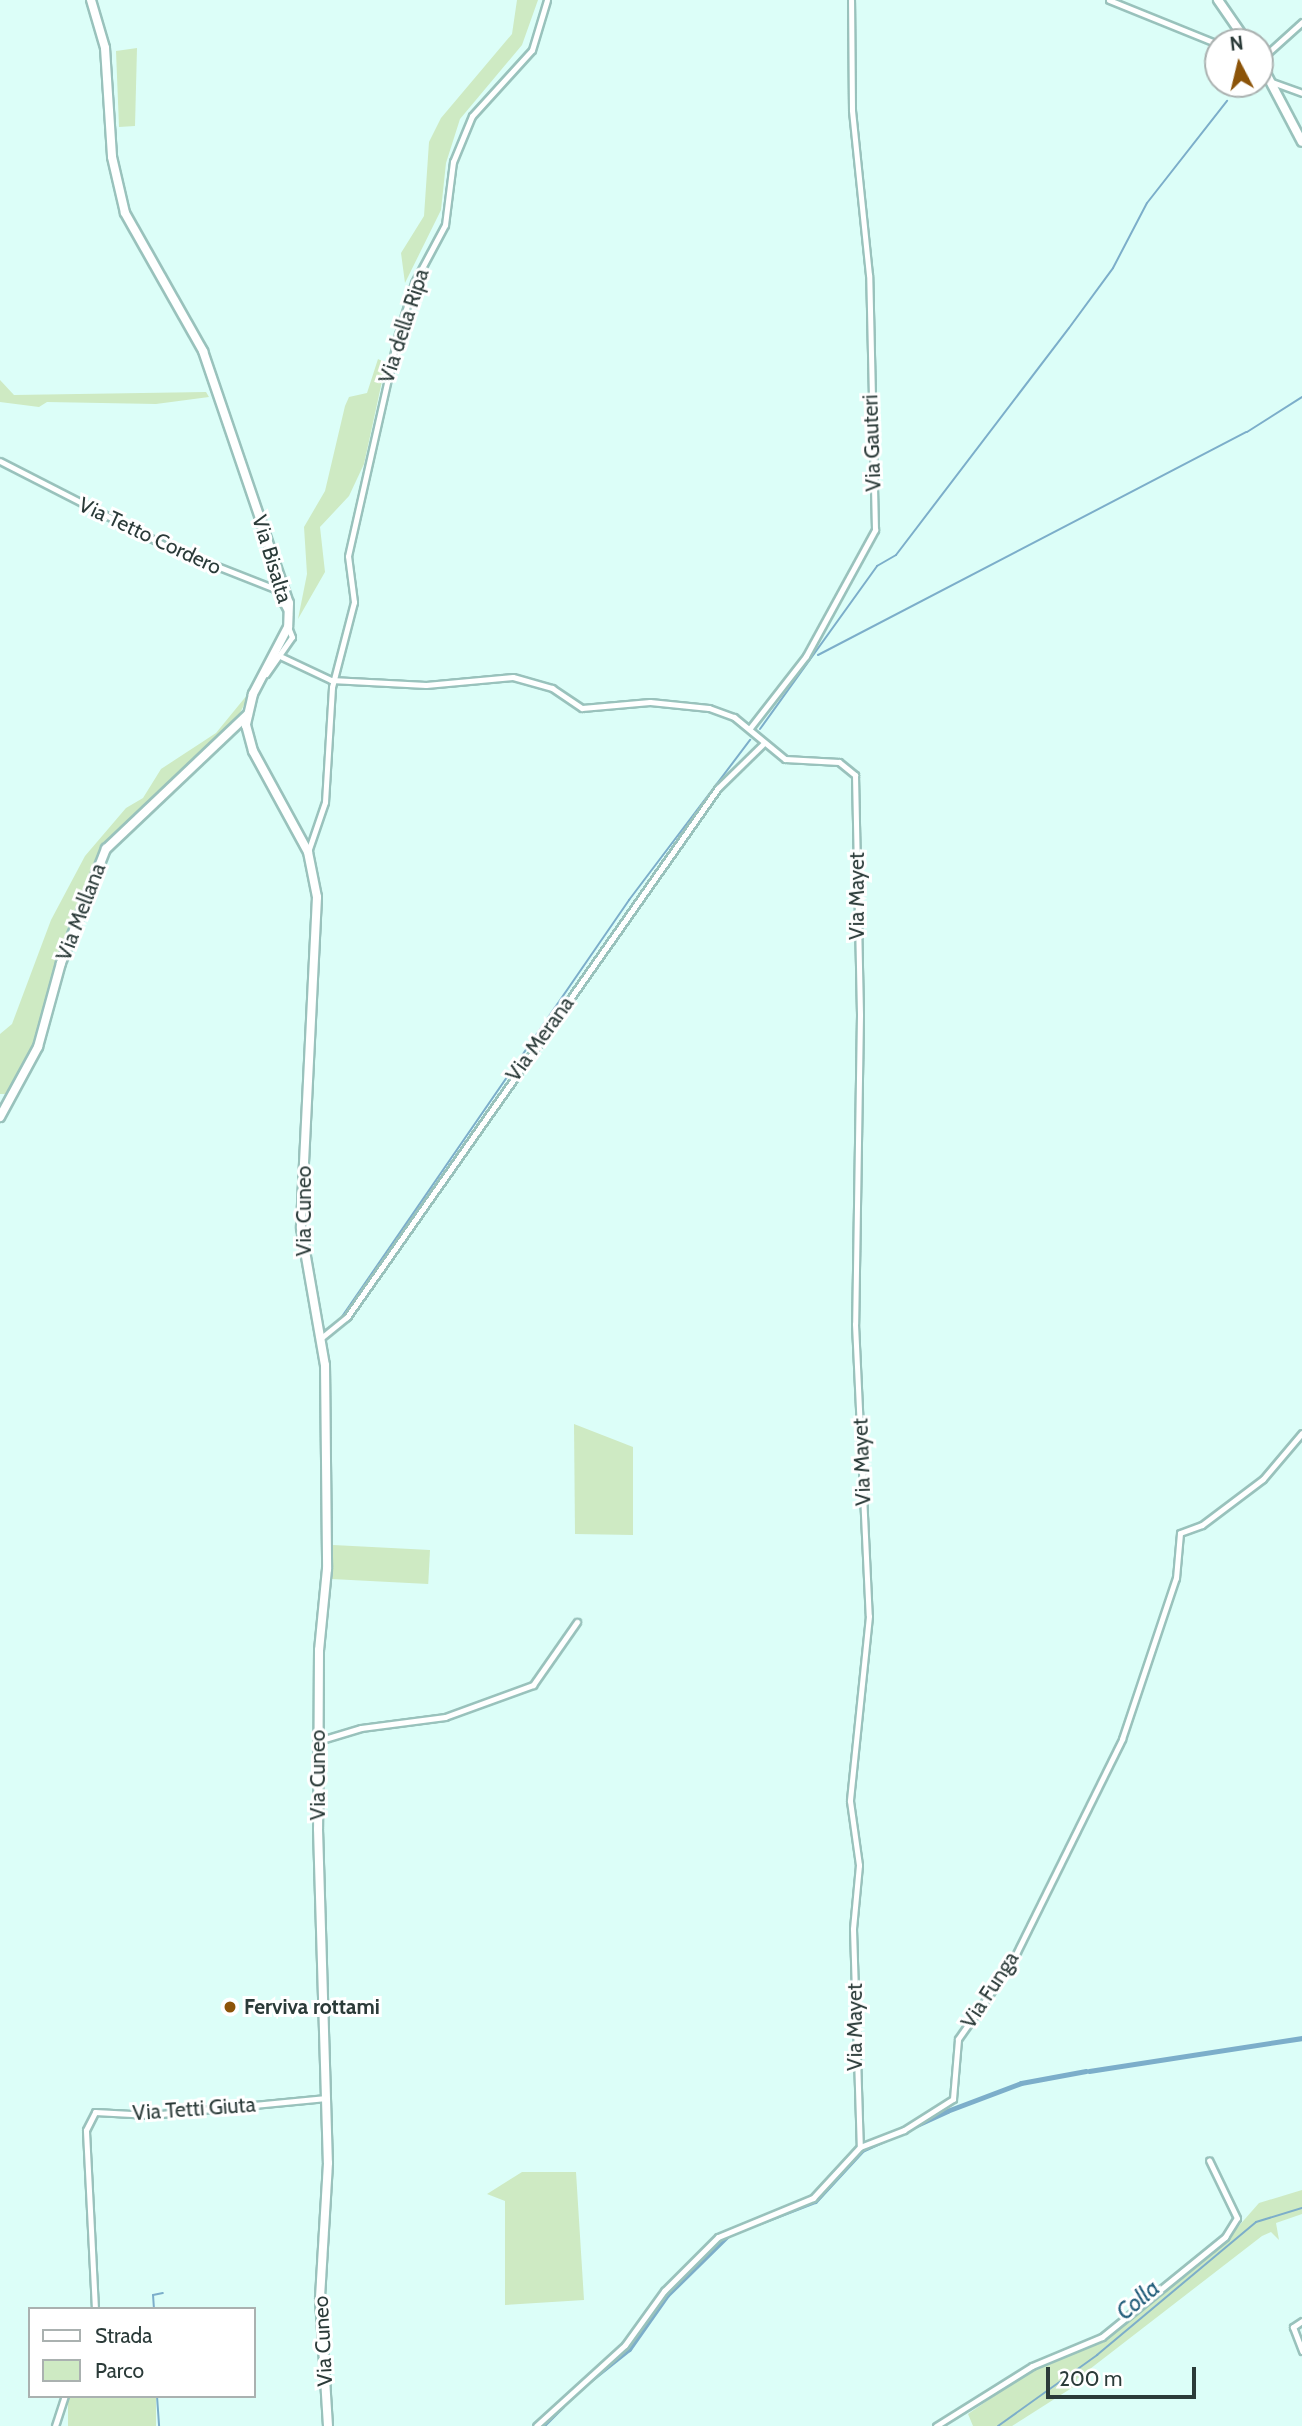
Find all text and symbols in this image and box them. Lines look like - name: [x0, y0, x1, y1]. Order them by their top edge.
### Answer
- north arrow: [1204, 28, 1274, 98]
- text: N: [1229, 31, 1245, 56]
- street label: Via della Ripa: [374, 266, 434, 386]
- street label: Via Gauteri: [858, 394, 886, 492]
- street label: Via Tetto Cordero: [75, 492, 225, 580]
- street label: Via Bisalta: [247, 512, 297, 606]
- street label: Via Mayet: [844, 852, 870, 940]
- street label: Via Mellana: [51, 860, 111, 964]
- street label: Via Merana: [501, 992, 579, 1086]
- street label: Via Cuneo: [291, 1166, 317, 1256]
- street label: Via Mayet: [848, 1418, 876, 1506]
- street label: Via Cuneo: [305, 1730, 331, 1820]
- street label: Via Funga: [956, 1947, 1024, 2033]
- street label: Via Mayet: [842, 1983, 868, 2071]
- place label: Ferviva rottami: [244, 1994, 380, 2020]
- marker: Ferviva rottami: [222, 1999, 238, 2015]
- street label: Via Tetti Giuta: [132, 2092, 256, 2126]
- water label: Colla: [1111, 2274, 1165, 2326]
- street label: Via Cuneo: [308, 2295, 338, 2387]
- legend: [28, 2307, 256, 2398]
- text: Strada: [95, 2323, 152, 2348]
- scale bar: [1050, 2352, 1200, 2396]
- text: Parco: [95, 2358, 144, 2383]
- text: 200 m: [1059, 2366, 1122, 2391]

